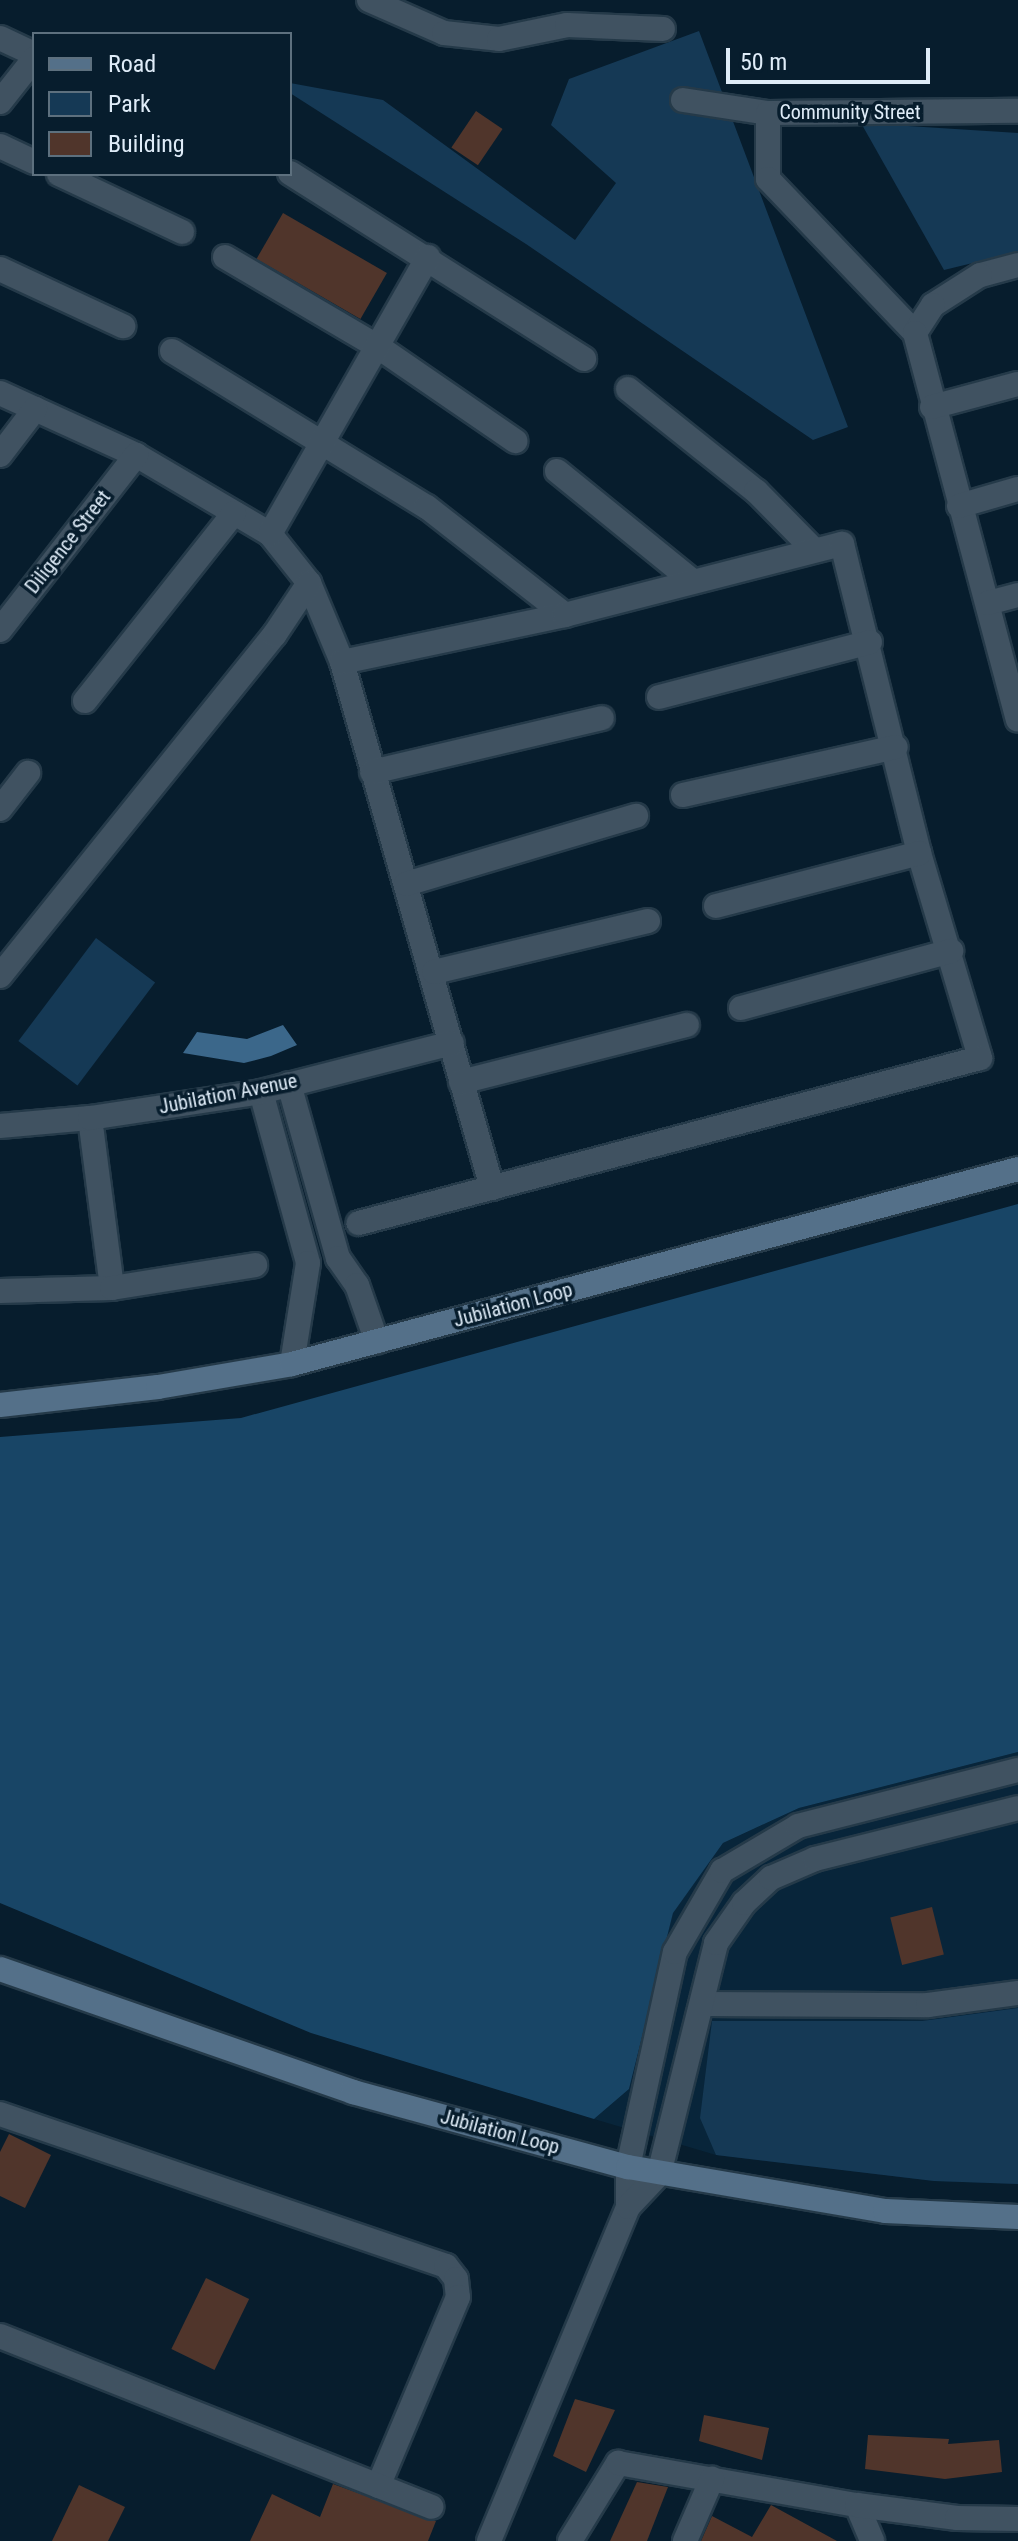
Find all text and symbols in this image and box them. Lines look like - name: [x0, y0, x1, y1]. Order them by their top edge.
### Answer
- legend: [32, 32, 292, 176]
- scale bar: [730, 32, 934, 82]
- text: 50 m: [740, 48, 787, 76]
- text: Road: [108, 50, 156, 78]
- text: Park: [108, 90, 151, 118]
- street label: Community Street: [779, 100, 921, 124]
- text: Building: [108, 130, 185, 158]
- street label: Diligence Street: [20, 486, 116, 598]
- street label: Jubilation Avenue: [157, 1069, 299, 1119]
- street label: Jubilation Loop: [451, 1278, 575, 1332]
- street label: Jubilation Loop: [438, 2105, 562, 2159]

